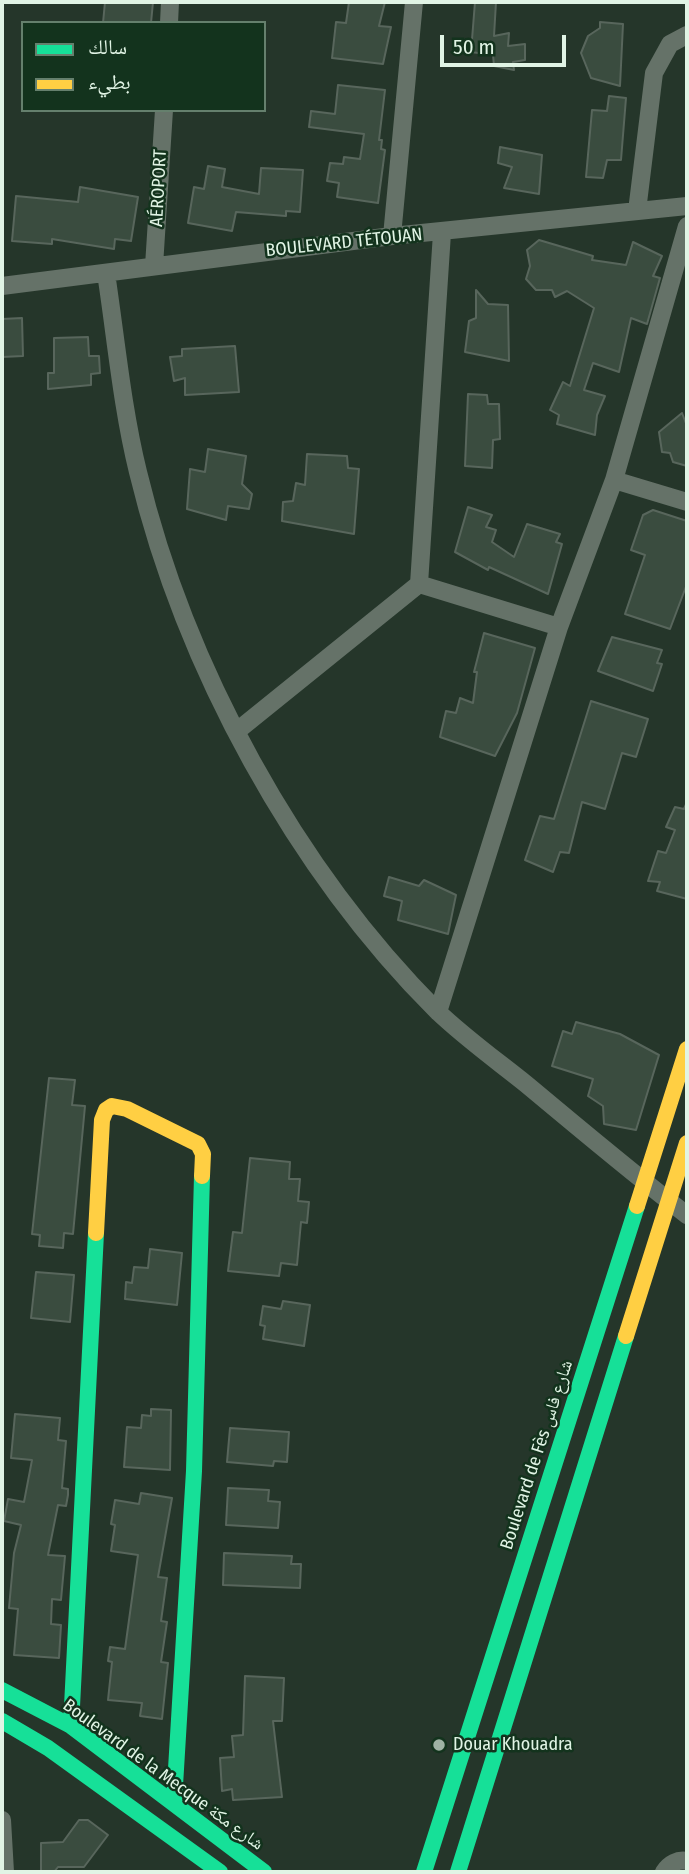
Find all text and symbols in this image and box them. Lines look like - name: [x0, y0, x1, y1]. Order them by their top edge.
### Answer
- legend: [21, 21, 266, 112]
- scale bar: [444, 21, 570, 65]
- text: سالك: [88, 34, 127, 60]
- text: 50 m: [453, 34, 495, 60]
- text: بطيء: [88, 69, 131, 95]
- street label: AÉROPORT: [146, 149, 172, 227]
- street label: BOULEVARD TÉTOUAN: [264, 224, 424, 262]
- street label: Boulevard de Fès شارع فاس: [496, 1357, 578, 1553]
- street label: Boulevard de la Mecque شارع مكة: [58, 1695, 268, 1855]
- place label: Douar Khouadra: [453, 1734, 573, 1756]
- marker: Douar Khouadra: [431, 1737, 447, 1753]

